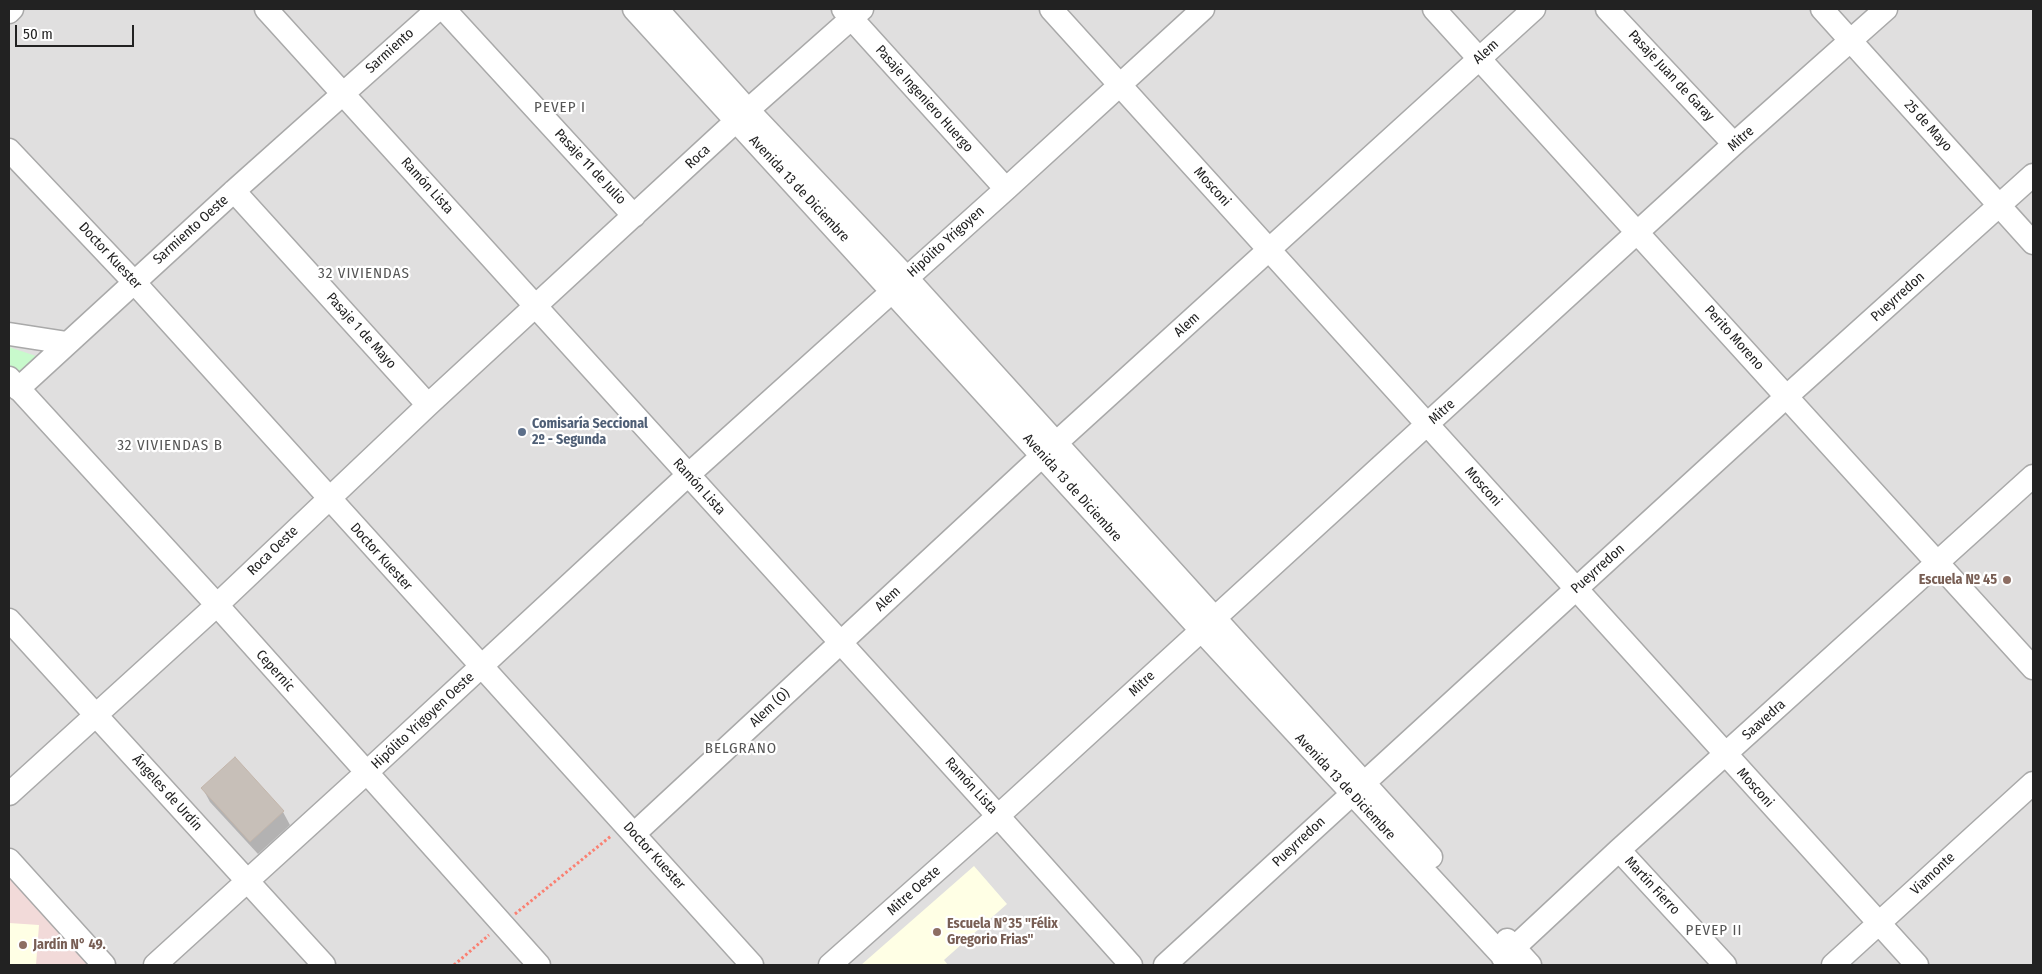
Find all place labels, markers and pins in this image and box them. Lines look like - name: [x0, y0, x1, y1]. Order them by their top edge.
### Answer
- place label: Comisaría Seccional 2º - Segunda: [532, 416, 648, 448]
- marker: Comisaría Seccional 2º - Segunda: [516, 426, 528, 438]
- place label: Escuela Nº 45: [1919, 572, 1997, 588]
- marker: Escuela Nº 45: [2001, 574, 2013, 586]
- place label: Escuela N°35 "Félix Gregorio Frias": [947, 916, 1058, 949]
- marker: Escuela N°35 "Félix Gregorio Frias": [931, 926, 943, 938]
- place label: Jardín N° 49.: [33, 937, 106, 953]
- marker: Jardín N° 49.: [17, 939, 29, 951]

